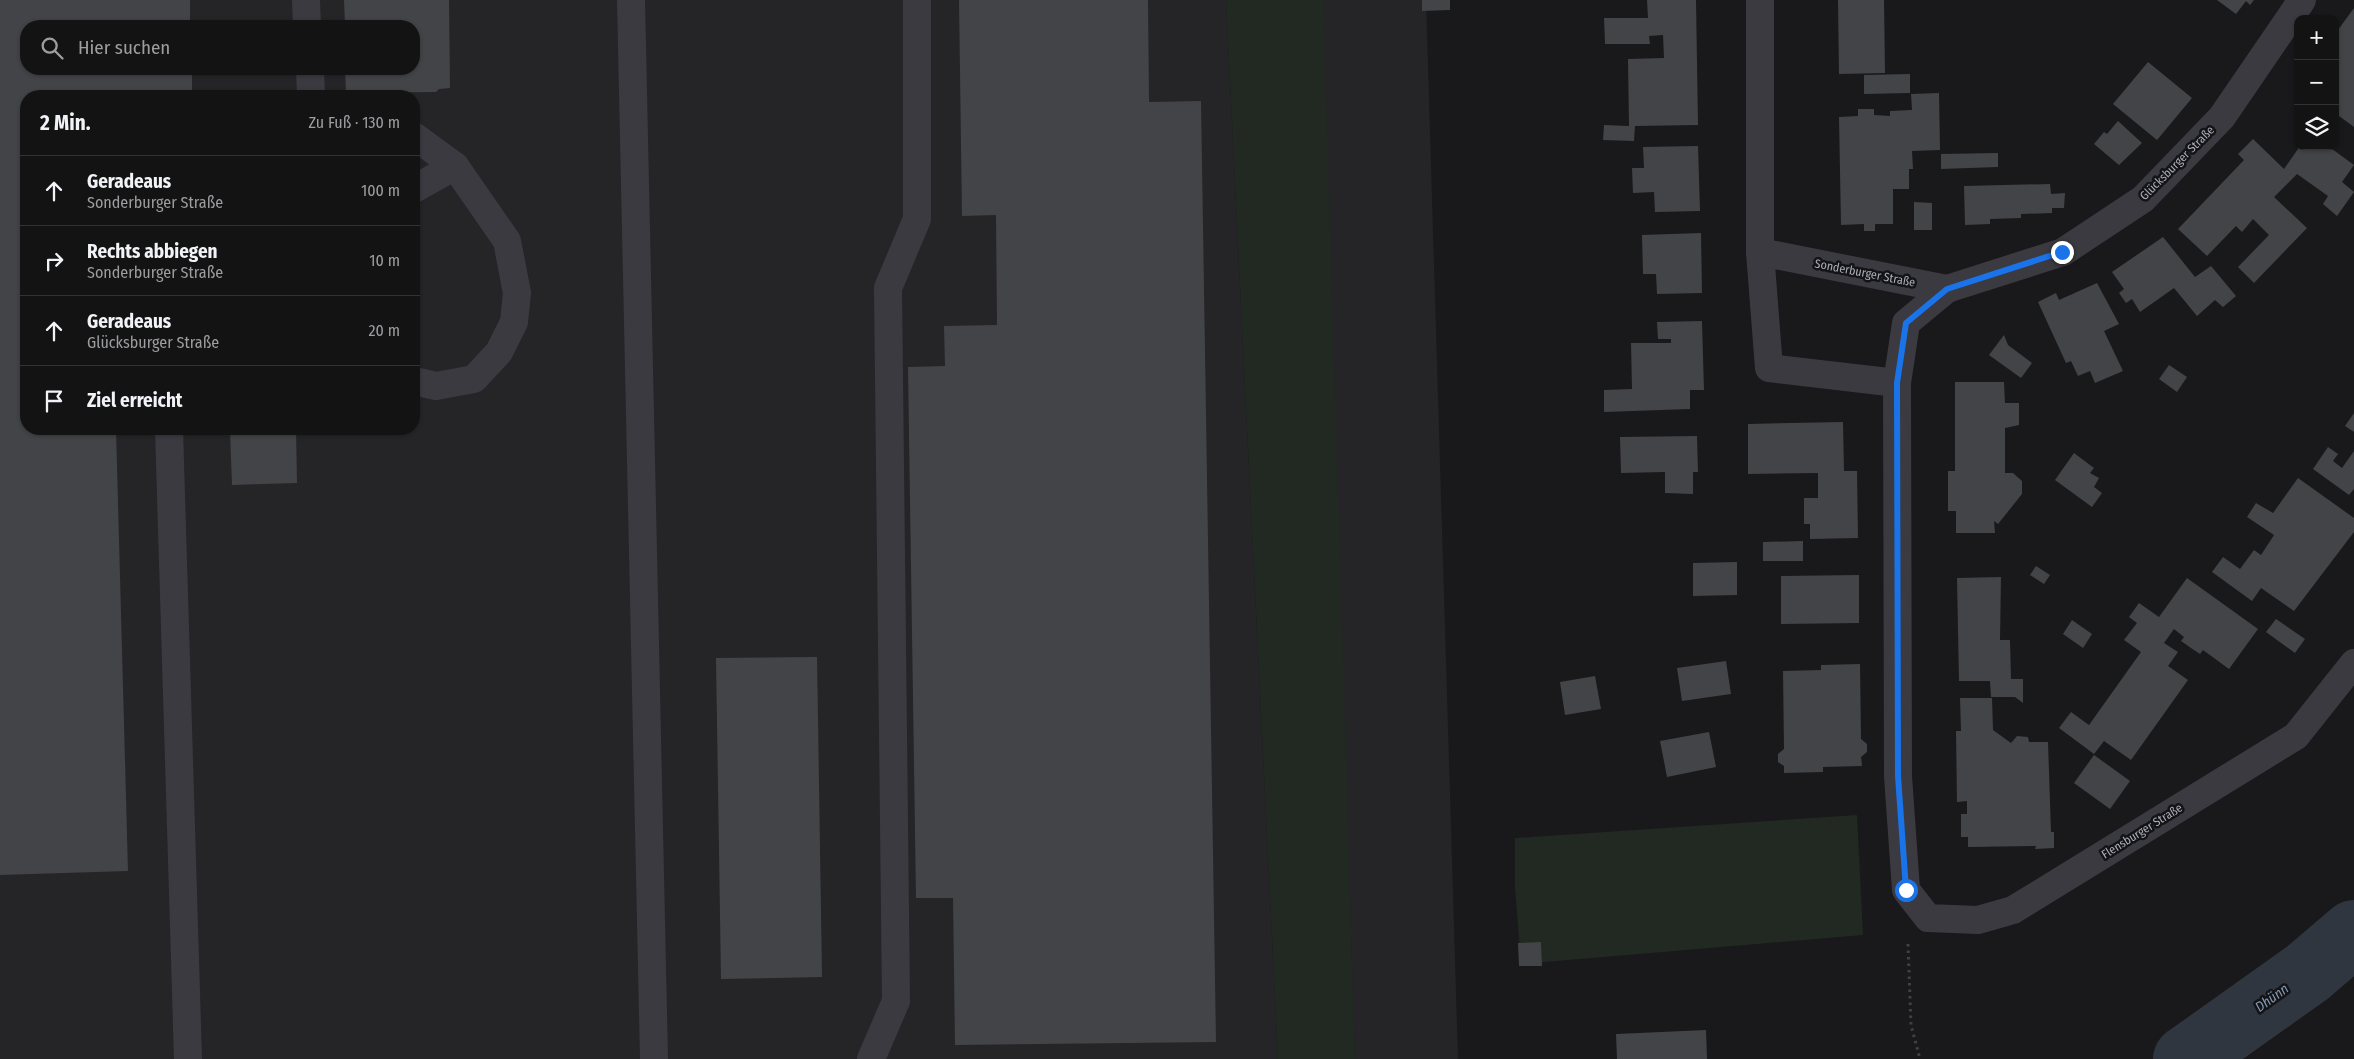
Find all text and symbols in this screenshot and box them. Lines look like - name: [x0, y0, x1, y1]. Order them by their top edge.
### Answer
- map controls: [2294, 15, 2339, 150]
- button: +: [2294, 15, 2339, 60]
- search box: [20, 20, 420, 75]
- icon: search: [38, 34, 66, 62]
- text: Hier suchen: [78, 36, 170, 59]
- button: −: [2294, 60, 2339, 105]
- button: layers: [2294, 105, 2339, 150]
- text: 2 Min.: [40, 110, 90, 136]
- text: Zu Fuß · 130 m: [309, 113, 400, 132]
- street label: Glücksburger Straße: [2137, 123, 2217, 203]
- text: Geradeaus: [87, 170, 171, 193]
- icon: ahead: [40, 177, 68, 205]
- text: 100 m: [361, 181, 400, 200]
- text: Sonderburger Straße: [87, 193, 223, 212]
- text: Rechts abbiegen: [87, 240, 217, 263]
- route end: [2051, 241, 2074, 264]
- icon: right: [40, 247, 68, 275]
- text: 10 m: [369, 251, 400, 270]
- street label: Sonderburger Straße: [1814, 256, 1917, 290]
- text: Sonderburger Straße: [87, 263, 223, 282]
- text: Geradeaus: [87, 310, 171, 333]
- icon: ahead: [40, 317, 68, 345]
- text: 20 m: [369, 321, 400, 340]
- text: Glücksburger Straße: [87, 333, 219, 352]
- icon: arrive: [40, 387, 68, 415]
- text: Ziel erreicht: [87, 389, 183, 412]
- street label: Flensburger Straße: [2099, 800, 2185, 861]
- route start: [1895, 879, 1918, 902]
- water label: Dhünn: [2252, 980, 2292, 1016]

